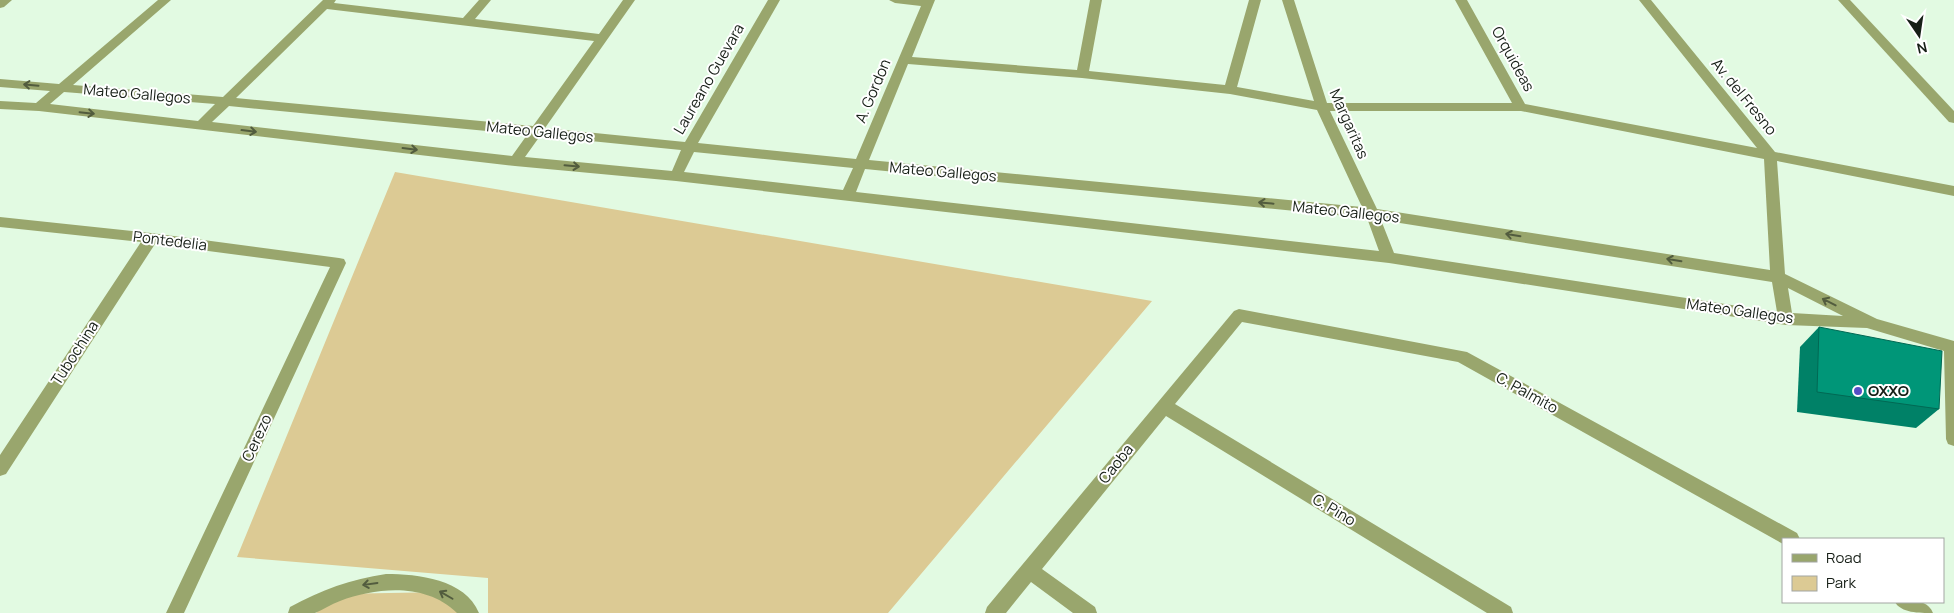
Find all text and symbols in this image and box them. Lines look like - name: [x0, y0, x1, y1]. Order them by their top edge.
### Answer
- north arrow: [1894, 10, 1944, 60]
- street label: Laureano Guevara: [668, 19, 749, 138]
- street label: Orquideas: [1487, 22, 1540, 95]
- text: N: [1915, 38, 1929, 59]
- street label: Av. del Fresno: [1707, 54, 1782, 140]
- street label: A. Gordon: [850, 55, 895, 126]
- street label: Mateo Gallegos: [83, 78, 192, 109]
- one-way arrow: [23, 80, 39, 90]
- street label: Margaritas: [1325, 86, 1374, 162]
- one-way arrow: [79, 108, 95, 118]
- street label: Mateo Gallegos: [485, 115, 595, 148]
- one-way arrow: [241, 126, 257, 136]
- one-way arrow: [402, 144, 418, 154]
- street label: Mateo Gallegos: [889, 156, 998, 187]
- one-way arrow: [564, 162, 580, 171]
- street label: Mateo Gallegos: [1291, 195, 1401, 228]
- one-way arrow: [1258, 198, 1274, 208]
- street label: Pontedelia: [132, 226, 208, 255]
- one-way arrow: [1506, 230, 1522, 240]
- one-way arrow: [1666, 255, 1682, 265]
- street label: Mateo Gallegos: [1685, 293, 1795, 328]
- one-way arrow: [1822, 297, 1837, 306]
- street label: Tubochina: [46, 316, 103, 389]
- street label: C. Palmito: [1492, 367, 1562, 418]
- place label: OXXO: [1868, 380, 1909, 401]
- marker: OXXO: [1852, 385, 1864, 397]
- street label: Cerezo: [237, 411, 277, 465]
- street label: Caoba: [1093, 440, 1138, 488]
- street label: C. Pino: [1309, 488, 1360, 531]
- legend: [1782, 538, 1944, 603]
- text: Road: [1826, 547, 1862, 568]
- text: Park: [1826, 572, 1856, 593]
- one-way arrow: [363, 579, 379, 589]
- one-way arrow: [440, 589, 454, 599]

